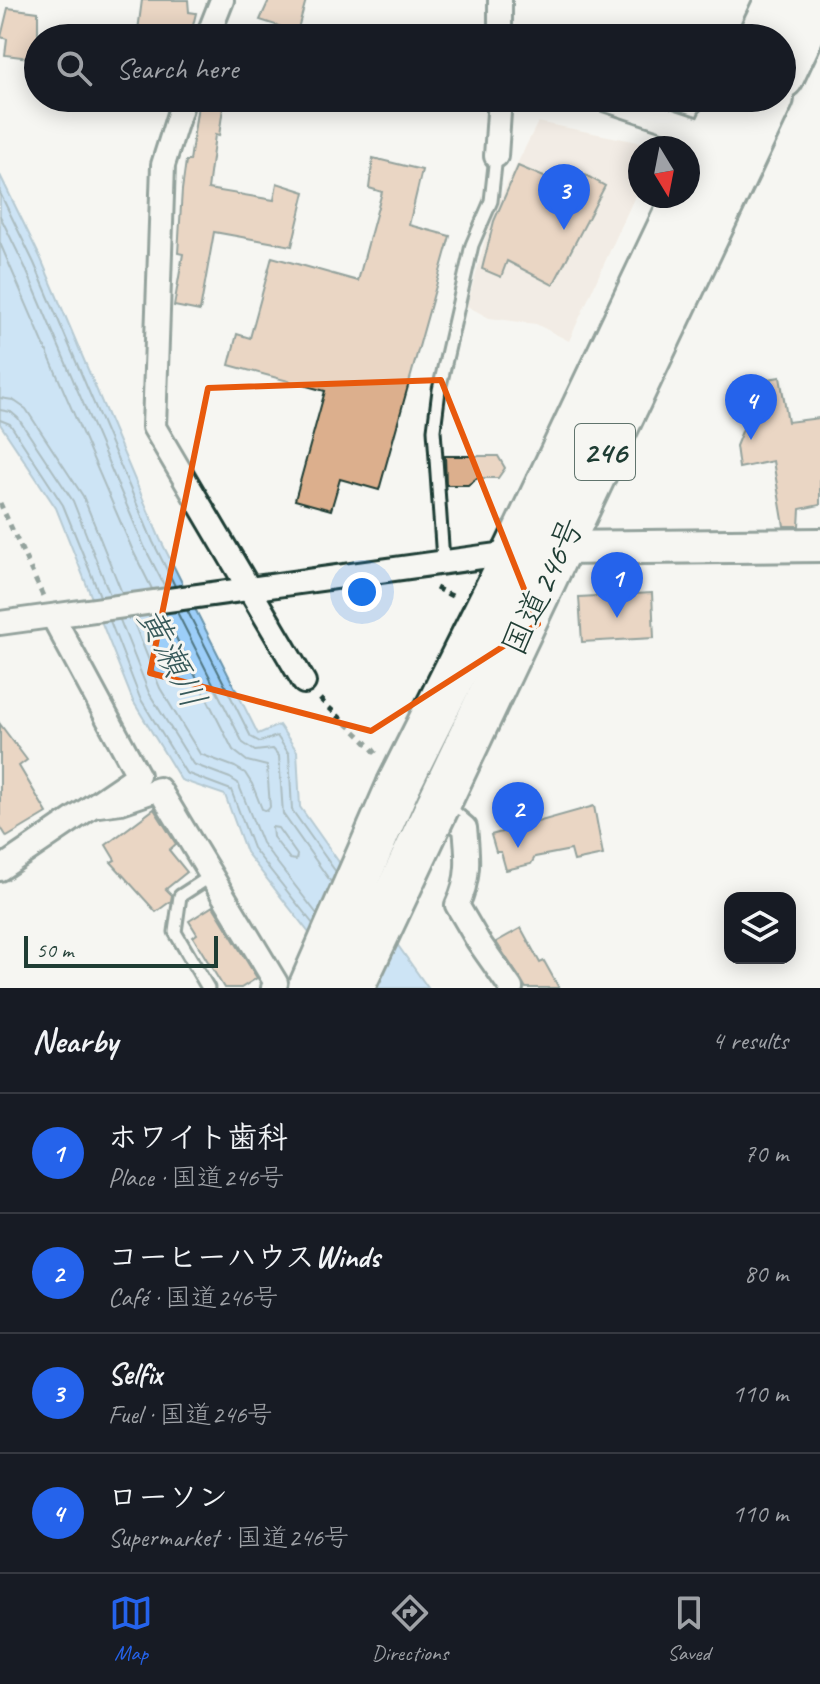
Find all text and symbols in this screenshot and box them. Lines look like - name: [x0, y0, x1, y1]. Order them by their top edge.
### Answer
- search box: [24, 24, 796, 112]
- icon: search: [52, 46, 96, 90]
- text: Search here: [116, 49, 238, 87]
- north arrow: [628, 136, 700, 208]
- pin: 3: [538, 164, 590, 230]
- pin: 4: [725, 374, 777, 440]
- road number: 246: [575, 424, 635, 480]
- street label: 国道246号: [492, 510, 593, 662]
- pin: 1: [591, 552, 643, 618]
- your location: [342, 572, 382, 612]
- water label: 黄瀬川: [127, 599, 217, 716]
- pin: 2: [492, 782, 544, 848]
- map controls: [724, 892, 796, 964]
- button: layers: [724, 892, 796, 964]
- scale bar: [24, 932, 218, 968]
- text: 50 m: [36, 936, 73, 964]
- text: Nearby: [32, 1019, 118, 1062]
- text: 4 results: [712, 1024, 788, 1057]
- text: ホワイト歯科: [108, 1118, 287, 1156]
- text: 1: [52, 1137, 64, 1170]
- text: 70 m: [744, 1137, 788, 1170]
- text: Place · 国道246号: [108, 1161, 284, 1194]
- text: コーヒーハウスWinds: [108, 1238, 380, 1276]
- text: 2: [52, 1257, 64, 1290]
- text: 80 m: [744, 1257, 788, 1290]
- text: Café · 国道246号: [108, 1281, 278, 1314]
- text: Selfix: [108, 1355, 162, 1393]
- text: 3: [52, 1377, 64, 1410]
- text: 110 m: [732, 1377, 788, 1410]
- text: Fuel · 国道246号: [108, 1398, 273, 1431]
- text: ローソン: [108, 1478, 228, 1516]
- text: 4: [52, 1497, 64, 1530]
- text: 110 m: [732, 1497, 788, 1530]
- text: Supermarket · 国道246号: [108, 1521, 349, 1554]
- tab: Map: [109, 1591, 153, 1667]
- tab: Directions: [372, 1591, 448, 1667]
- tab: Saved: [667, 1591, 711, 1667]

